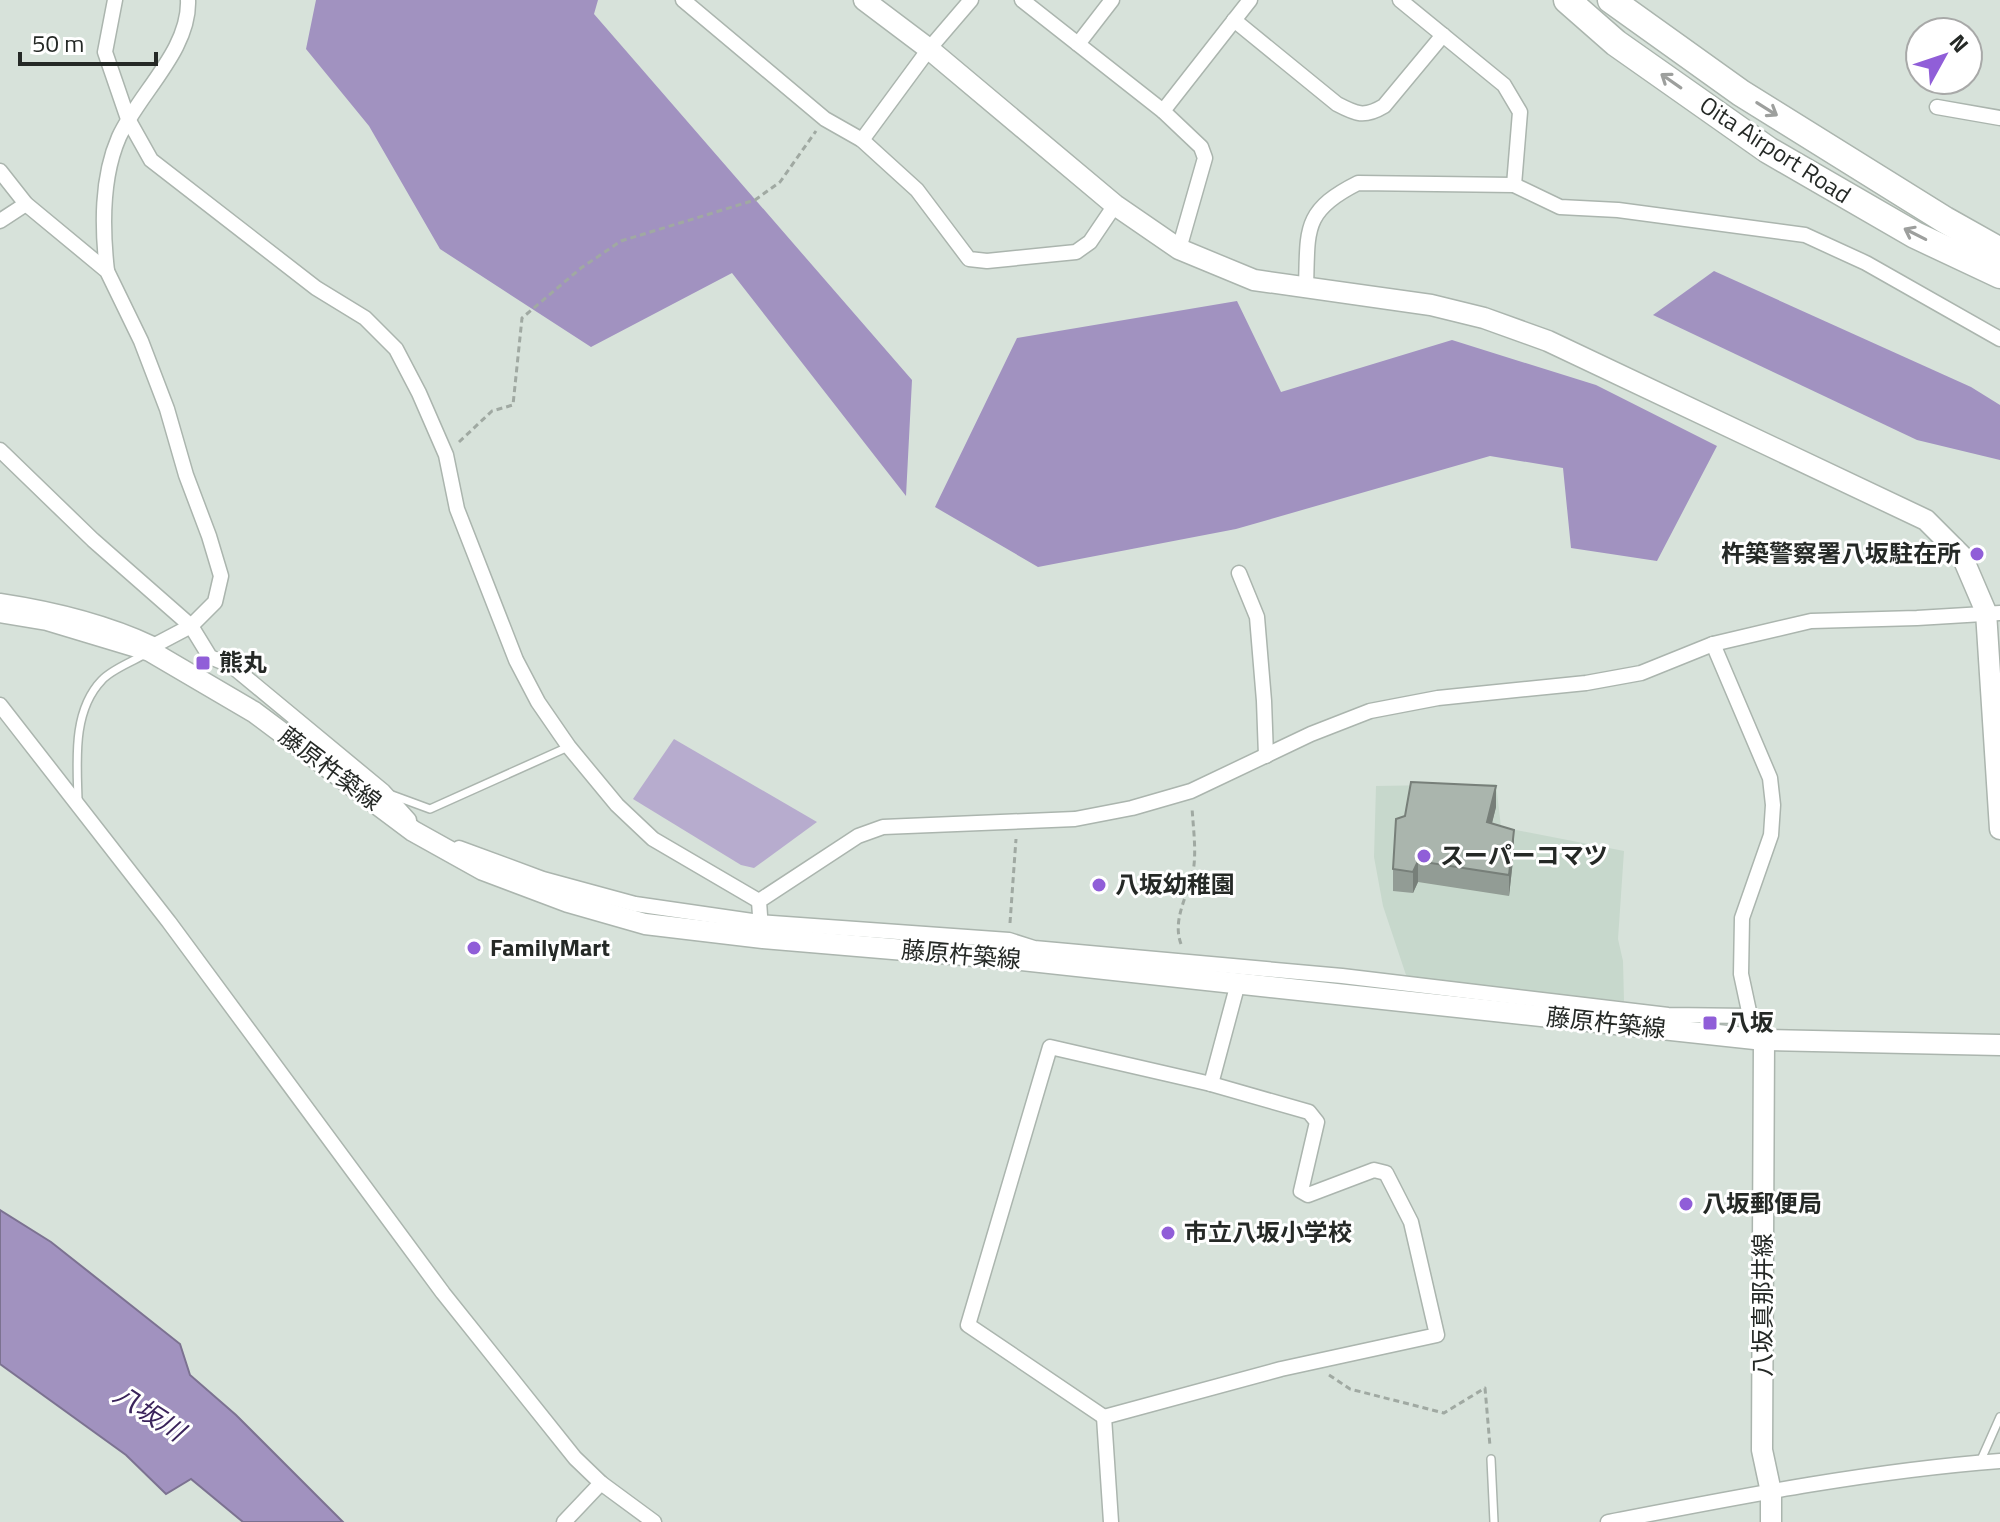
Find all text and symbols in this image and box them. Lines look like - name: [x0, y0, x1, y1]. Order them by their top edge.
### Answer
- scale bar: [20, 16, 156, 66]
- north arrow: [1904, 16, 1984, 96]
- text: 50 m: [32, 25, 84, 61]
- text: N: [1941, 26, 1977, 60]
- one-way arrow: [1660, 73, 1682, 89]
- street label: Oita Airport Road: [1693, 87, 1858, 212]
- one-way arrow: [1755, 101, 1777, 117]
- one-way arrow: [1903, 225, 1927, 241]
- place label: 杵築警察署八坂駐在所: [1721, 535, 1961, 571]
- marker: 杵築警察署八坂駐在所: [1968, 545, 1986, 563]
- place label: 熊丸: [219, 644, 267, 680]
- marker: 熊丸: [194, 654, 212, 672]
- street label: 藤原杵築線: [272, 718, 389, 819]
- place label: スーパーコマツ: [1440, 837, 1608, 873]
- marker: スーパーコマツ: [1415, 847, 1433, 865]
- place label: 八坂幼稚園: [1115, 866, 1235, 902]
- marker: 八坂幼稚園: [1090, 876, 1108, 894]
- place label: FamilyMart: [490, 929, 610, 965]
- street label: 藤原杵築線: [900, 931, 1022, 977]
- marker: FamilyMart: [465, 939, 483, 957]
- street label: 藤原杵築線: [1545, 998, 1668, 1046]
- place label: 八坂: [1726, 1004, 1774, 1040]
- marker: 八坂: [1701, 1014, 1719, 1032]
- place label: 八坂郵便局: [1702, 1185, 1822, 1221]
- marker: 八坂郵便局: [1677, 1195, 1695, 1213]
- place label: 市立八坂小学校: [1184, 1214, 1352, 1250]
- marker: 市立八坂小学校: [1159, 1224, 1177, 1242]
- street label: 八坂真那井線: [1744, 1233, 1780, 1377]
- water label: 八坂川: [106, 1375, 195, 1452]

